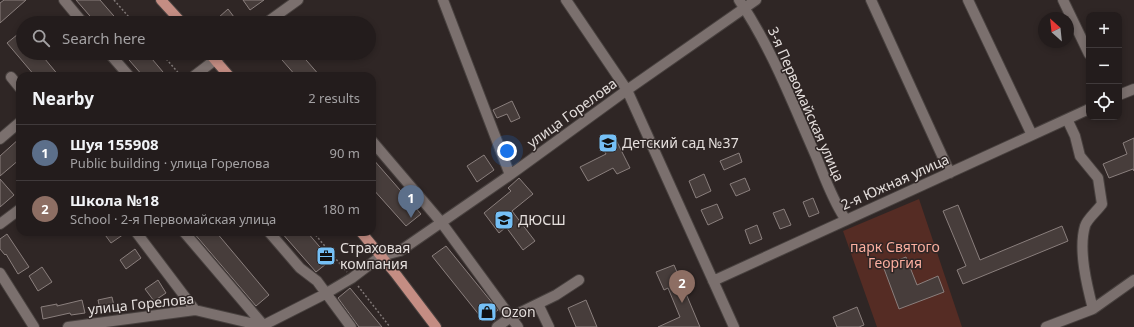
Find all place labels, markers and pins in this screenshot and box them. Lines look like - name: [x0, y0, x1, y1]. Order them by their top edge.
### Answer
- school or university icon: Детский сад №37: [597, 132, 619, 154]
- place label: Детский сад №37: [622, 133, 739, 152]
- pin: 1: [398, 185, 424, 218]
- school or university icon: ДЮСШ: [493, 209, 515, 231]
- place label: ДЮСШ: [518, 210, 566, 229]
- place label: Страховая компания: [340, 238, 410, 273]
- office icon: Страховая компания: [315, 245, 337, 267]
- pin: 2: [669, 270, 695, 303]
- shop icon: Ozon: [476, 301, 498, 323]
- place label: Ozon: [501, 302, 536, 321]

